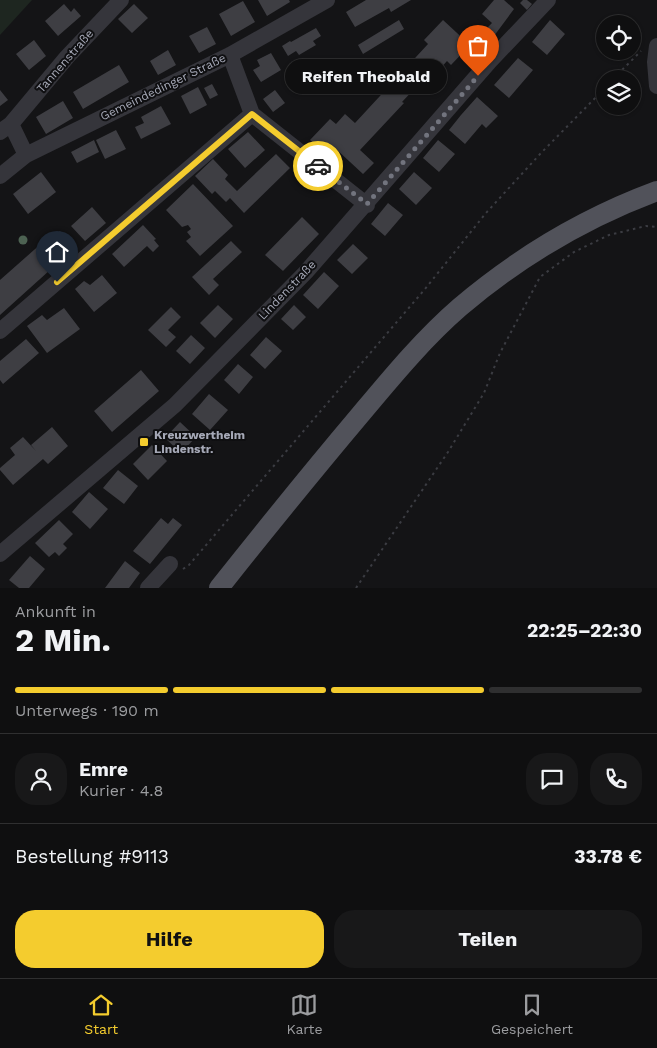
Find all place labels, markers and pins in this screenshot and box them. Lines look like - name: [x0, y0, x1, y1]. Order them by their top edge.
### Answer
- pin: [457, 25, 499, 76]
- callout: Reifen Theobald: [286, 58, 448, 94]
- pin: [36, 231, 78, 282]
- place label: Kreuzwertheim Lindenstr.: [154, 428, 245, 456]
- marker: Kreuzwertheim Lindenstr.: [138, 436, 150, 448]

